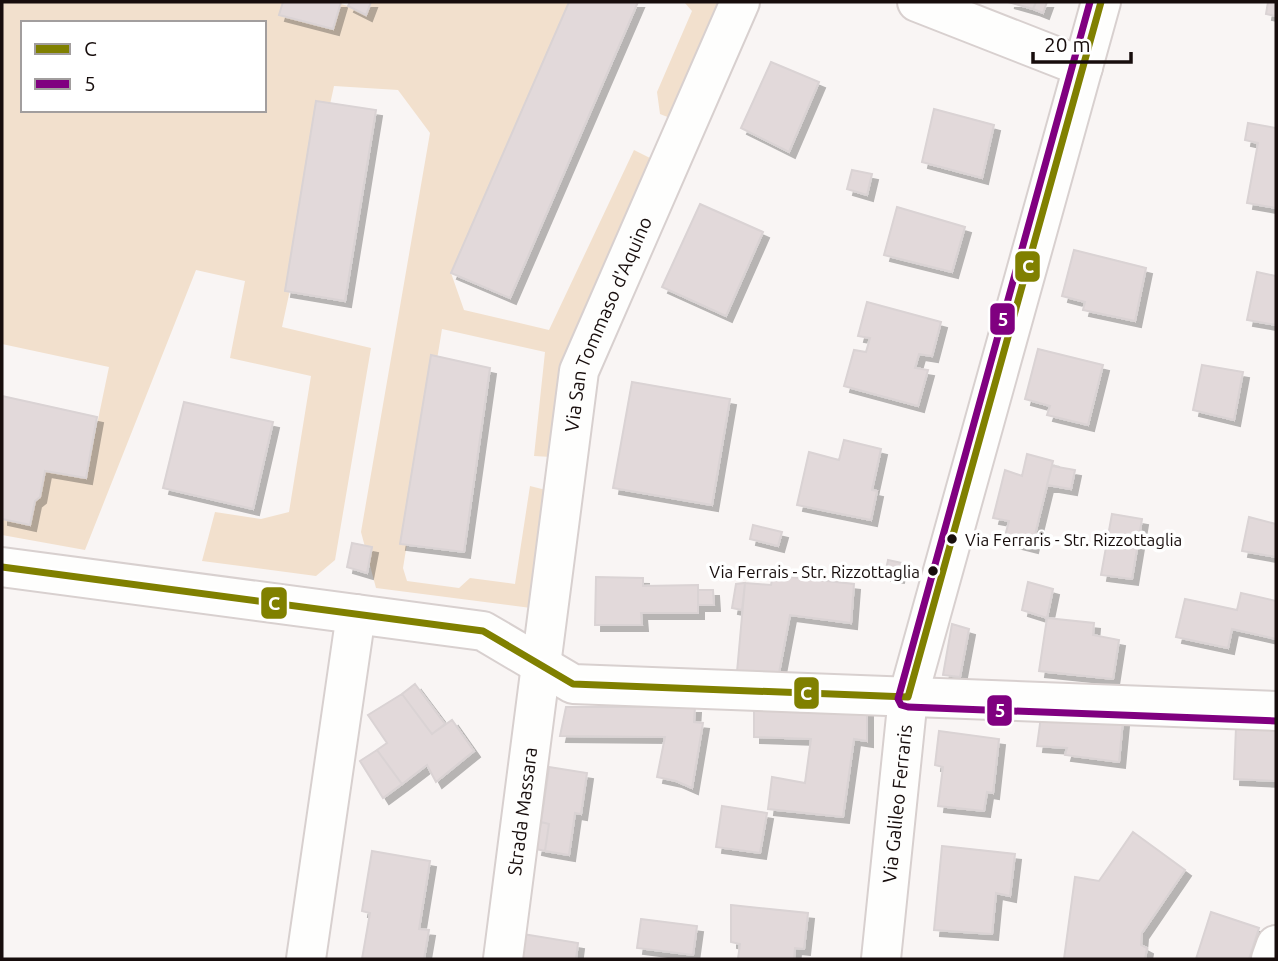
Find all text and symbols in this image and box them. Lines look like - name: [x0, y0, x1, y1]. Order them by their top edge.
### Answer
- legend: [21, 21, 266, 112]
- scale bar: [1033, 21, 1131, 65]
- text: 20 m: [1044, 32, 1091, 56]
- text: C: [84, 36, 97, 60]
- text: 5: [84, 71, 96, 95]
- street label: Via San Tommaso d'Aquino: [560, 213, 656, 433]
- line badge: C: [1014, 250, 1041, 283]
- text: C: [1022, 255, 1034, 277]
- line badge: 5: [989, 302, 1016, 336]
- text: 5: [998, 308, 1008, 330]
- place label: Via Ferraris - Str. Rizzottaglia: [965, 530, 1182, 549]
- marker: Via Ferraris - Str. Rizzottaglia: [945, 532, 959, 546]
- place label: Via Ferrais - Str. Rizzottaglia: [709, 562, 920, 581]
- marker: Via Ferrais - Str. Rizzottaglia: [926, 564, 940, 578]
- line badge: C: [260, 586, 288, 620]
- text: C: [268, 592, 280, 614]
- line badge: C: [793, 676, 820, 710]
- text: C: [800, 682, 812, 704]
- line badge: 5: [986, 694, 1013, 727]
- text: 5: [995, 699, 1005, 721]
- street label: Via Galileo Ferraris: [878, 724, 916, 884]
- street label: Strada Massara: [503, 746, 541, 877]

